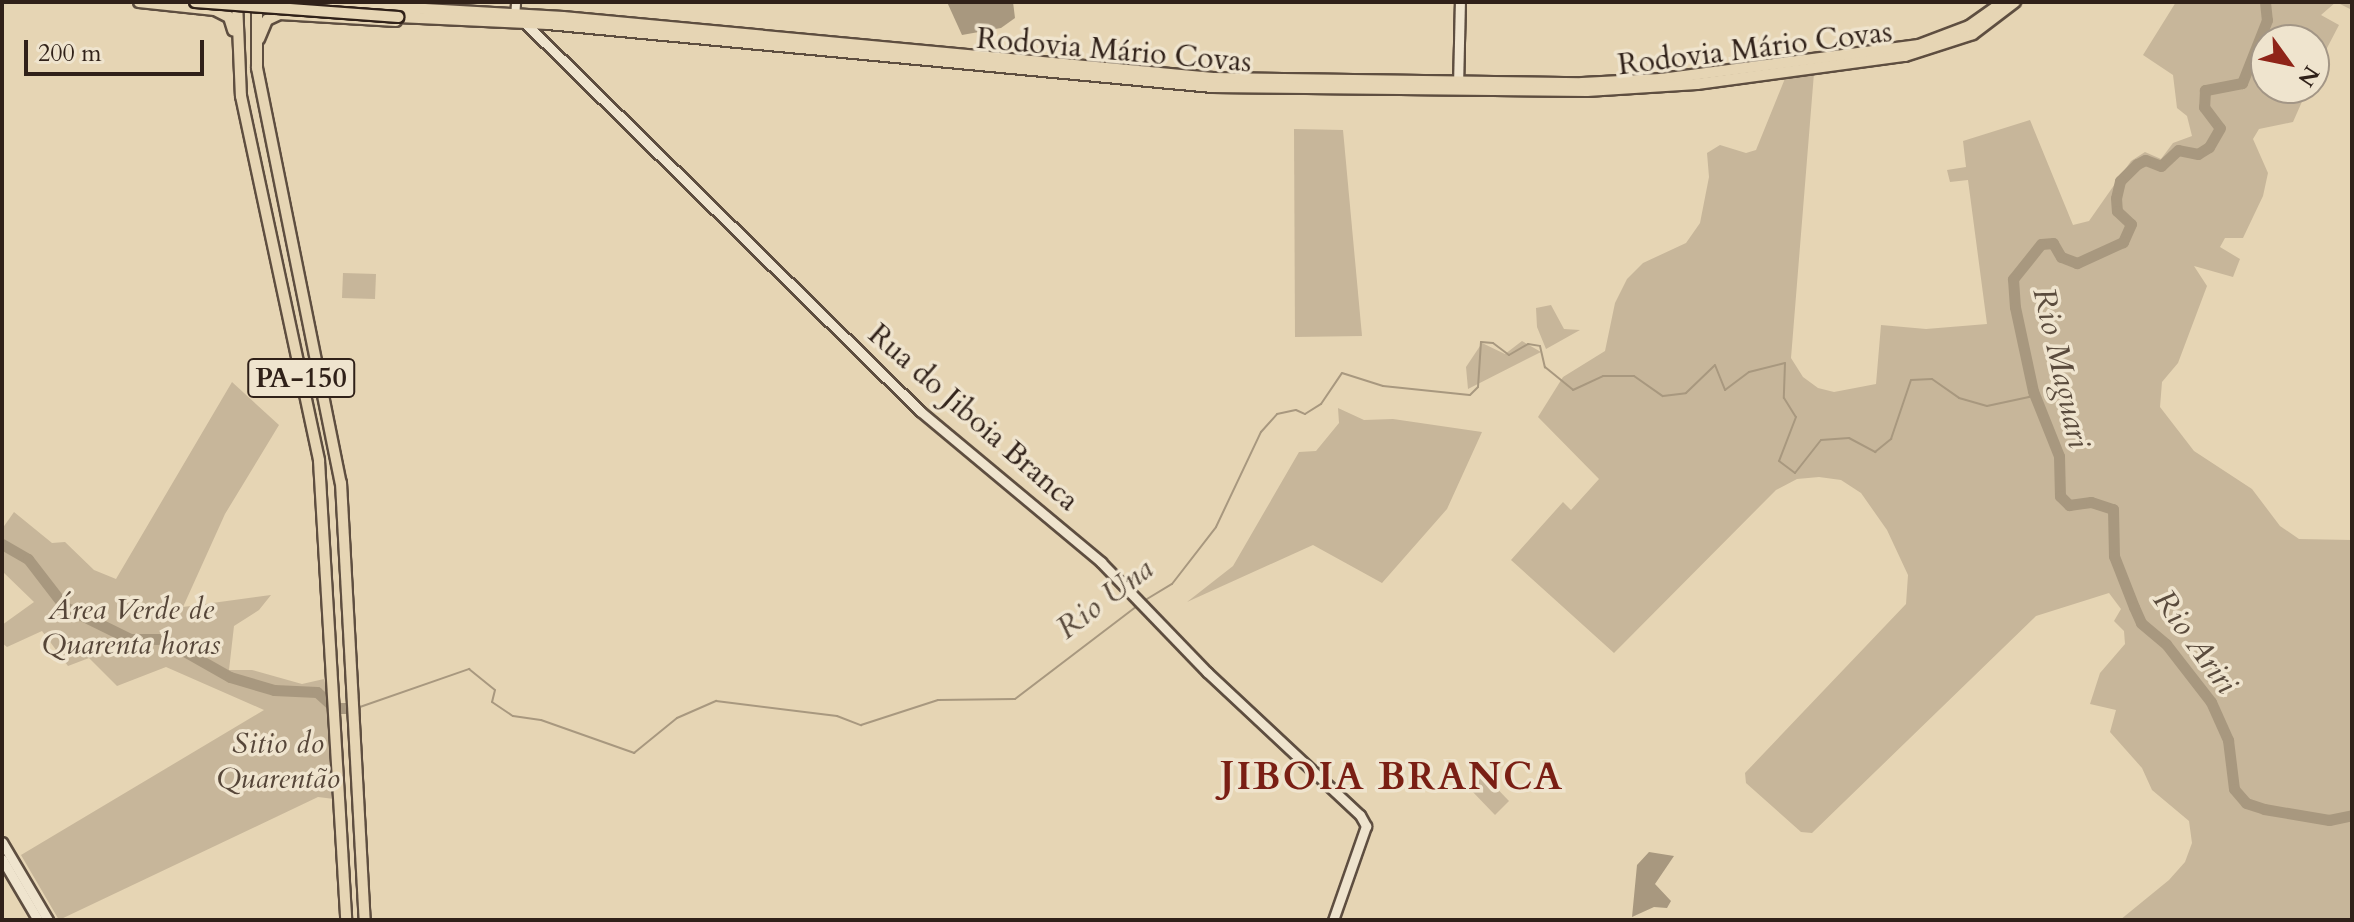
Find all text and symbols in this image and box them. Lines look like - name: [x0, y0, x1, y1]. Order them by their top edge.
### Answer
- street label: Rodovia Mário Covas: [1616, 14, 1894, 84]
- street label: Rodovia Mário Covas: [975, 21, 1253, 81]
- scale bar: [28, 24, 208, 74]
- north arrow: [2250, 24, 2330, 104]
- text: 200 m: [38, 37, 102, 70]
- text: N: [2291, 60, 2326, 92]
- water label: Rio Maguari: [2024, 284, 2098, 452]
- street label: Rua do Jiboia Branca: [860, 317, 1086, 519]
- road number: PA-150: [247, 354, 355, 402]
- water label: Rio Una: [1049, 550, 1161, 648]
- water label: Rio Ariri: [2145, 583, 2245, 701]
- park label: Área Verde de Quarenta horas: [41, 592, 221, 662]
- park label: Sitio do Quarentão: [216, 726, 340, 796]
- district label: JIBOIA BRANCA: [1220, 755, 1564, 801]

